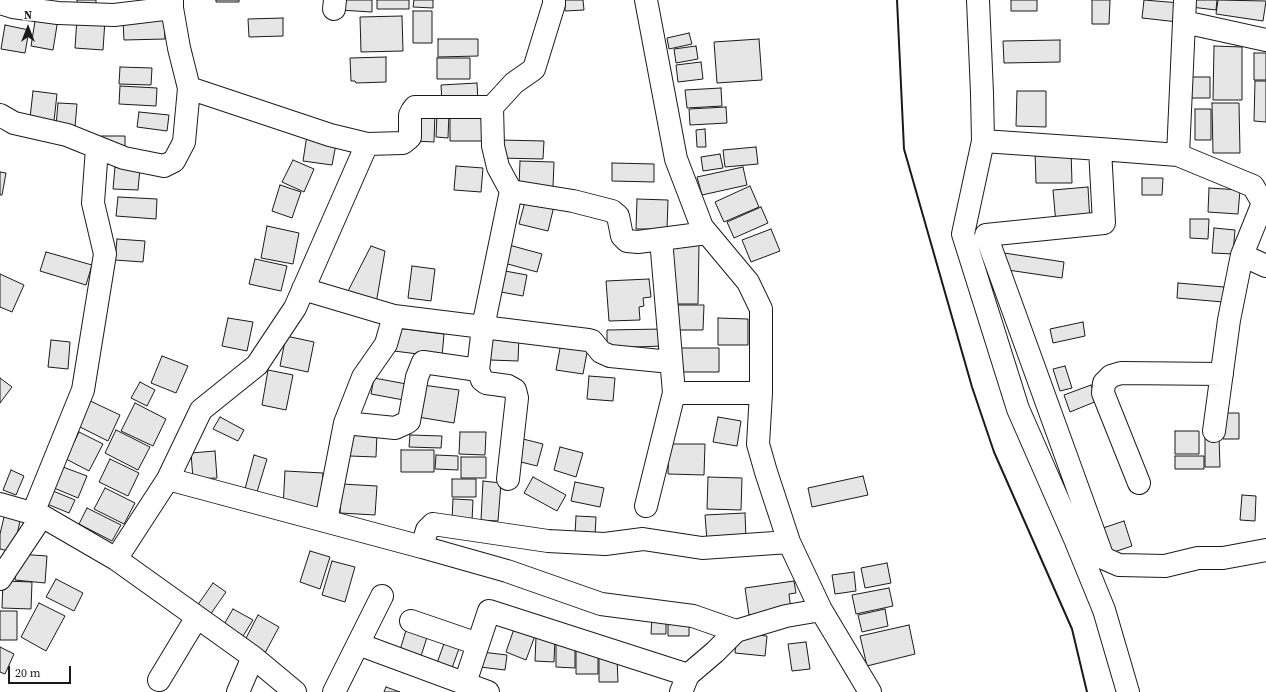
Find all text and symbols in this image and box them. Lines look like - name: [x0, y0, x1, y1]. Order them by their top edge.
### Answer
- north arrow: [8, 8, 48, 48]
- text: N: [24, 8, 32, 23]
- scale bar: [10, 658, 73, 684]
- text: 20 m: [15, 665, 41, 681]

